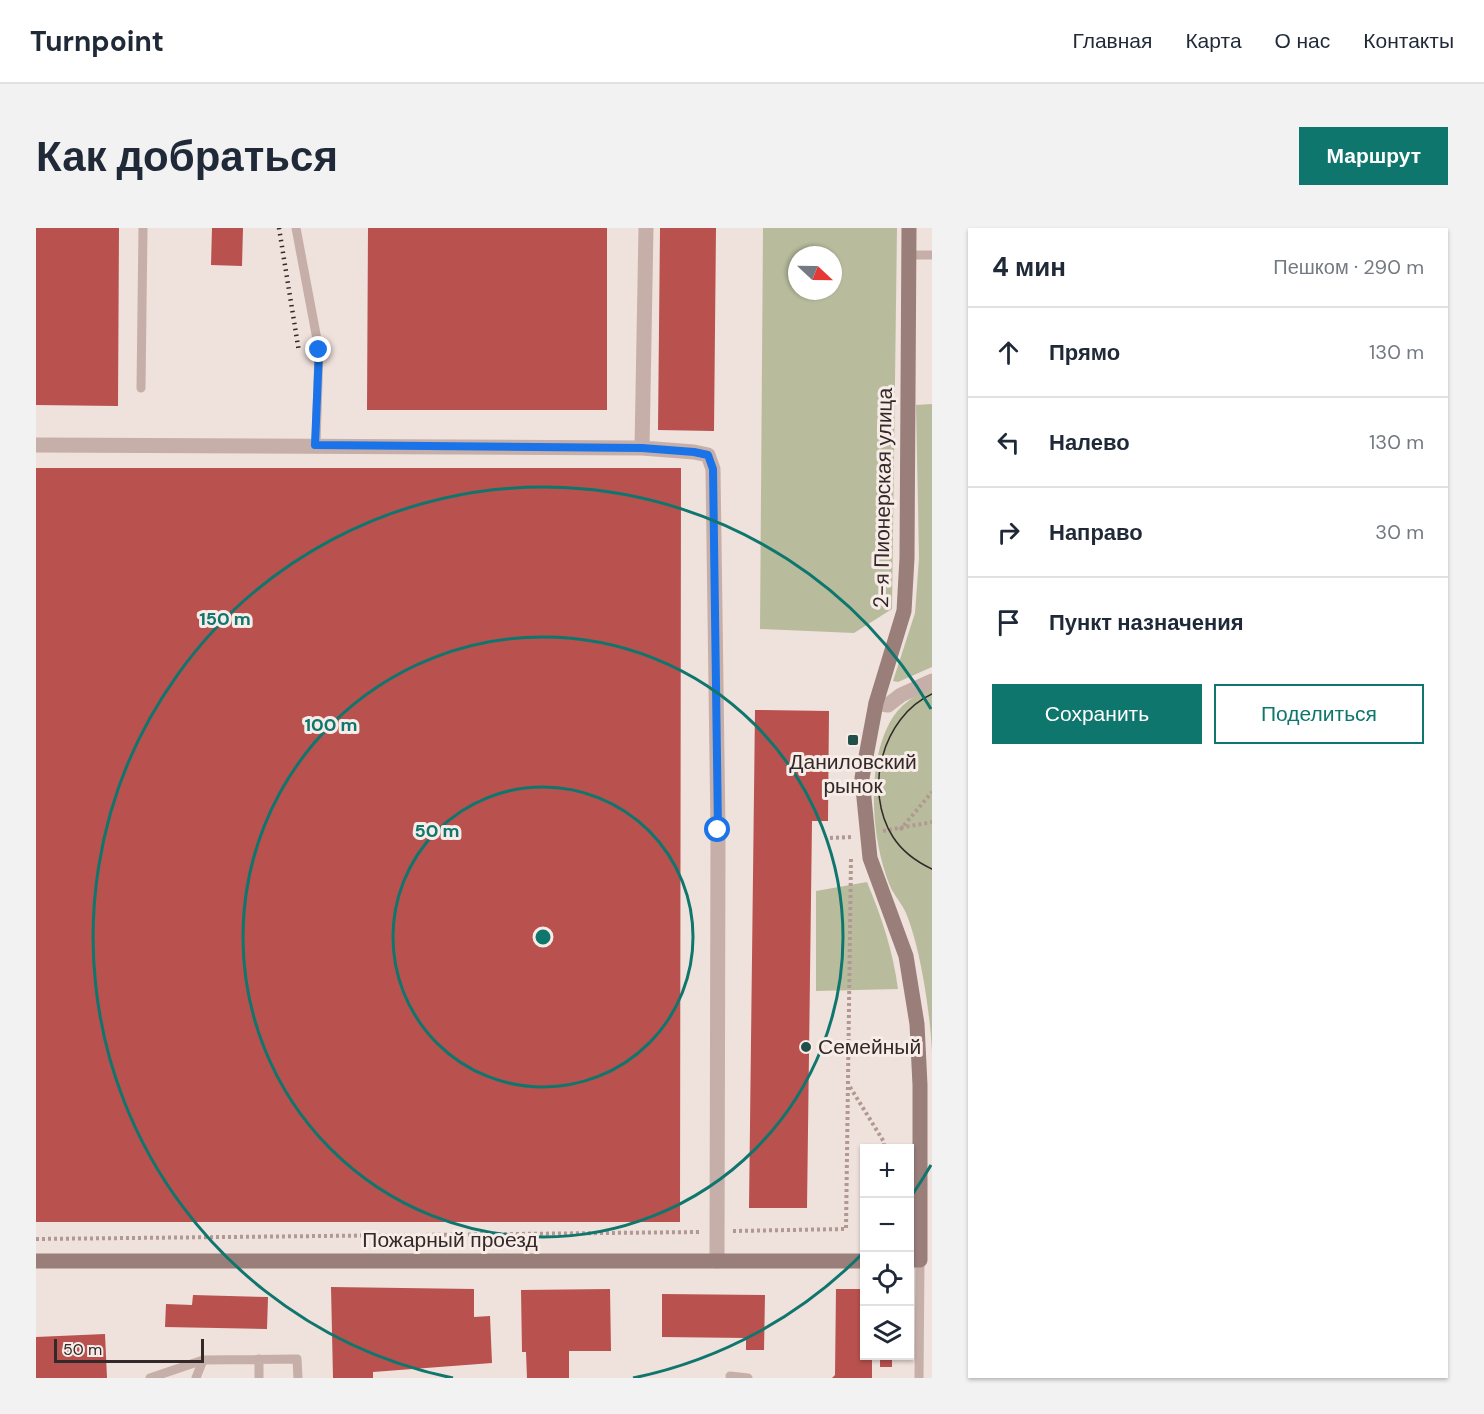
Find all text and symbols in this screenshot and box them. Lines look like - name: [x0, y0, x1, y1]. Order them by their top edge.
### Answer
- text: Turnpoint: [30, 23, 164, 60]
- text: Главная: [1072, 27, 1152, 55]
- text: Карта: [1185, 27, 1242, 55]
- text: О нас: [1275, 27, 1330, 55]
- text: Контакты: [1363, 27, 1454, 55]
- button: Маршрут: [1299, 127, 1448, 185]
- text: Как добраться: [36, 129, 338, 184]
- north arrow: [788, 246, 842, 300]
- text: 4 мин: [992, 250, 1066, 284]
- text: Пешком · 290 m: [1273, 254, 1424, 280]
- route end: [305, 336, 331, 362]
- icon: ahead: [992, 336, 1025, 369]
- text: Прямо: [1049, 338, 1120, 367]
- text: 130 m: [1369, 339, 1424, 365]
- street label: 2-я Пионерская улица: [867, 387, 899, 608]
- icon: left: [992, 426, 1025, 459]
- text: Налево: [1049, 428, 1130, 457]
- text: 130 m: [1369, 429, 1424, 455]
- icon: right: [992, 516, 1025, 549]
- text: Направо: [1049, 518, 1143, 547]
- text: 30 m: [1375, 519, 1424, 545]
- icon: arrive: [992, 606, 1025, 639]
- text: 150 m: [199, 607, 251, 631]
- text: Пункт назначения: [1049, 608, 1244, 637]
- button: Сохранить: [992, 684, 1202, 744]
- button: Поделиться: [1214, 684, 1424, 744]
- text: 100 m: [304, 713, 358, 737]
- marker: Даниловский рынок: [846, 733, 860, 747]
- place label: Даниловский рынок: [789, 748, 917, 800]
- route start: [704, 816, 730, 842]
- text: 50 m: [414, 819, 460, 843]
- centre of rings: [533, 927, 553, 947]
- place label: Семейный: [818, 1033, 921, 1061]
- marker: Семейный: [799, 1040, 813, 1054]
- map controls: [860, 1144, 914, 1360]
- button: +: [860, 1144, 914, 1198]
- button: −: [860, 1198, 914, 1252]
- street label: Пожарный проезд: [362, 1226, 538, 1254]
- button: locate: [860, 1252, 914, 1306]
- button: layers: [860, 1306, 914, 1360]
- scale bar: [54, 1336, 204, 1364]
- text: 50 m: [63, 1339, 102, 1360]

